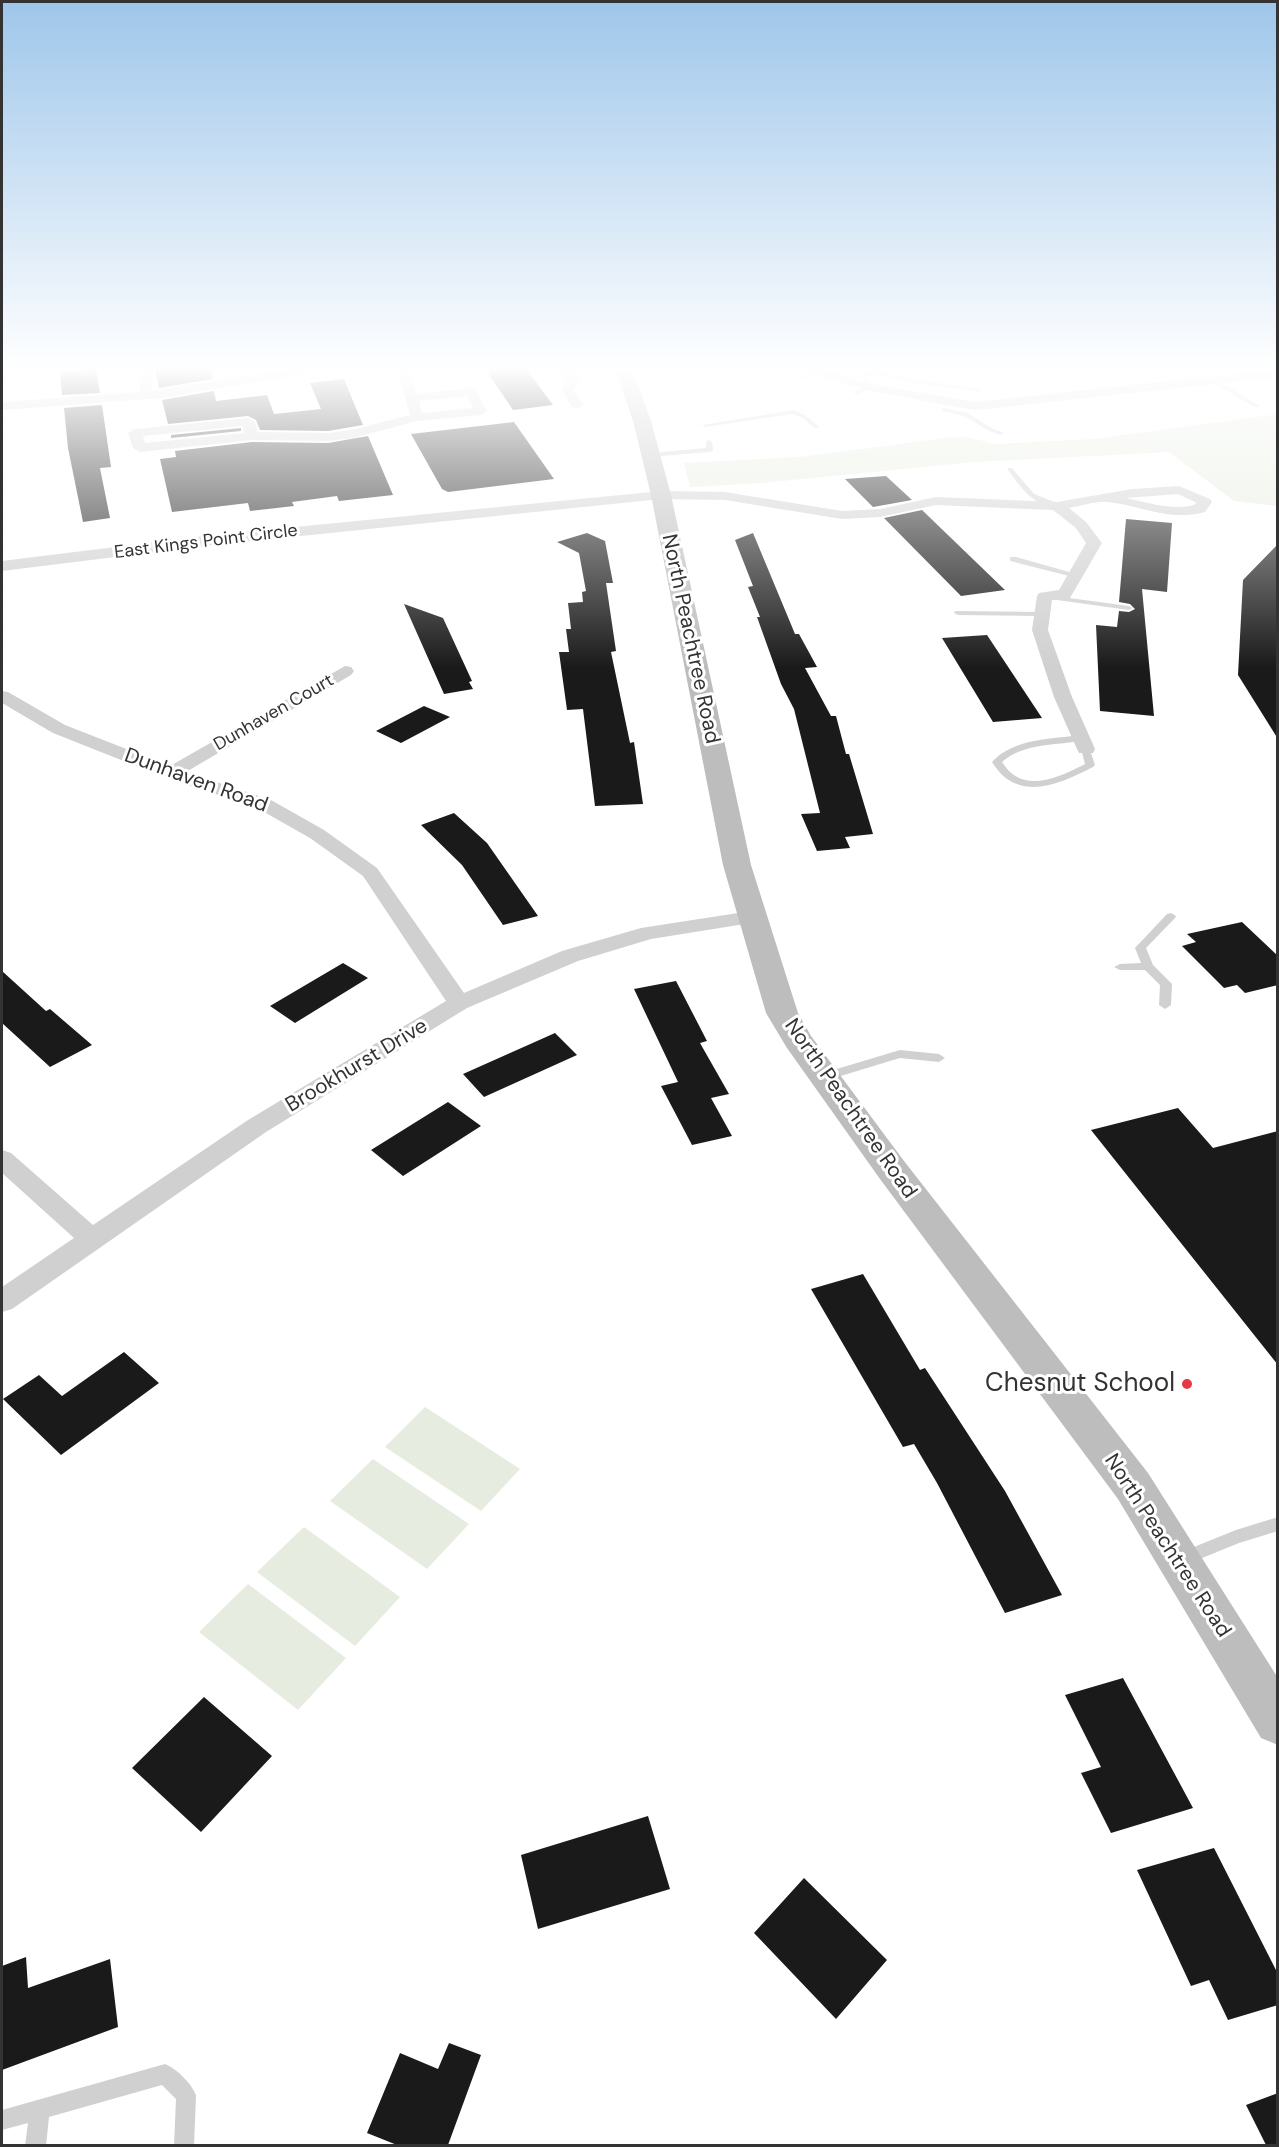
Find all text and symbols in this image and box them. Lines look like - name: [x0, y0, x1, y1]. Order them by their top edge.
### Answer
- street label: East Kings Point Circle: [113, 520, 299, 564]
- street label: North Peachtree Road: [655, 532, 725, 746]
- street label: Dunhaven Court: [210, 670, 338, 756]
- street label: Dunhaven Road: [121, 743, 271, 819]
- street label: Brookhurst Drive: [281, 1014, 433, 1118]
- street label: North Peachtree Road: [778, 1014, 922, 1204]
- place label: Chesnut School: [985, 1368, 1175, 1400]
- marker: Chesnut School: [1180, 1377, 1194, 1391]
- street label: North Peachtree Road: [1098, 1450, 1236, 1642]

